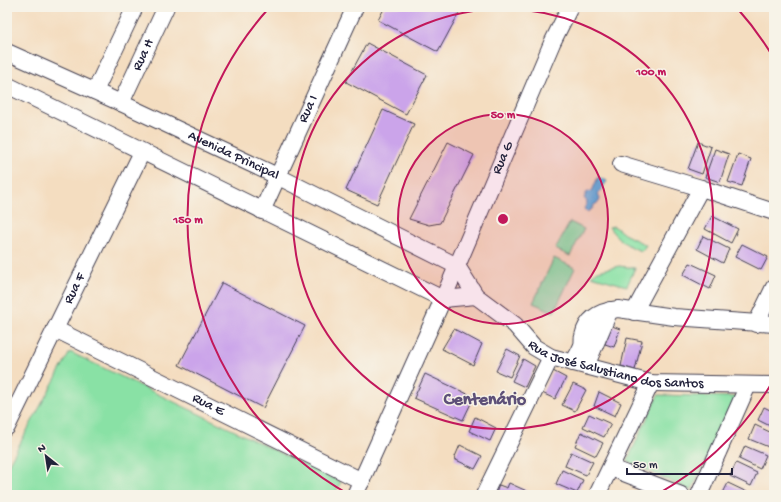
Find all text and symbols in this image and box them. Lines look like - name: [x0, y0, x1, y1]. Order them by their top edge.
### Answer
- street label: Rua H: [129, 36, 159, 74]
- text: 100 m: [635, 66, 666, 80]
- street label: Rua I: [295, 93, 322, 126]
- text: 50 m: [491, 109, 516, 123]
- street label: Avenida Principal: [185, 127, 282, 184]
- street label: Rua G: [489, 138, 518, 177]
- centre of rings: [496, 212, 510, 226]
- text: 150 m: [172, 214, 203, 228]
- street label: Rua F: [60, 270, 90, 307]
- street label: Rua José Salustiano dos Santos: [524, 337, 704, 392]
- street label: Rua E: [189, 390, 228, 421]
- district label: Centenário: [443, 390, 527, 411]
- north arrow: [26, 436, 66, 476]
- text: N: [36, 442, 48, 456]
- scale bar: [627, 450, 732, 476]
- text: 50 m: [633, 459, 658, 473]

